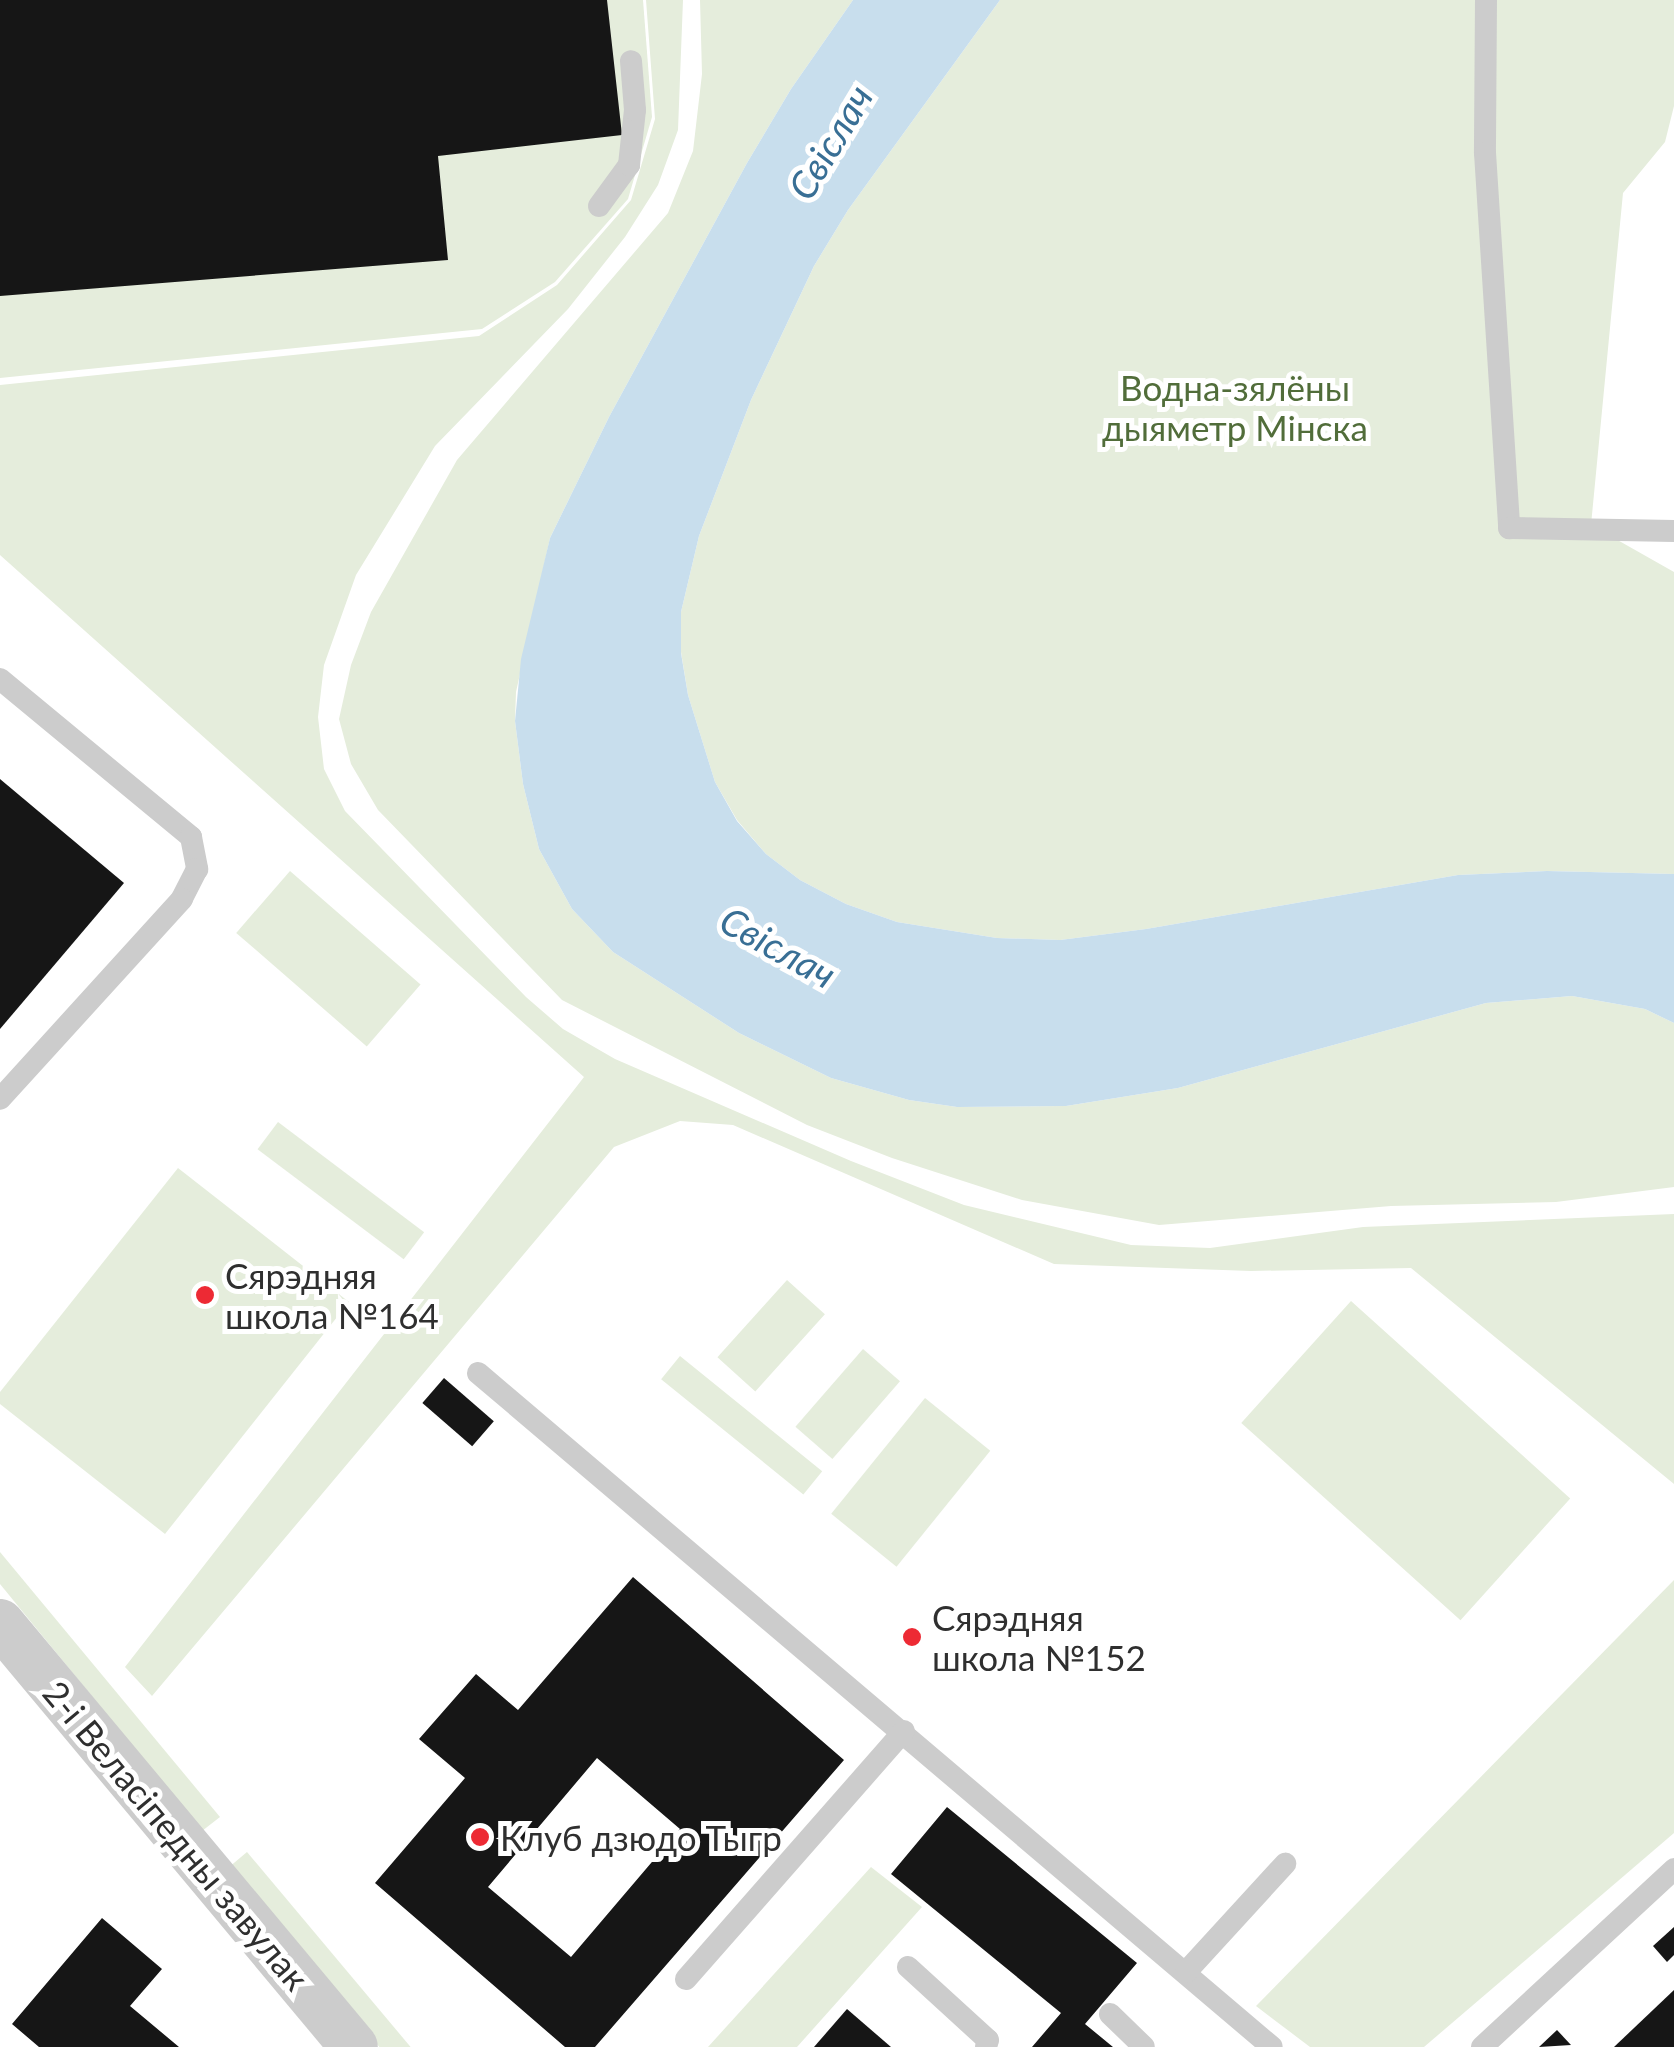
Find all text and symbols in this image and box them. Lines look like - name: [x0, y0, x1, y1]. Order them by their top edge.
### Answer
- water label: Свіслач: [778, 77, 882, 207]
- park label: Водна-зялёны дыяметр Мінска: [1102, 366, 1368, 448]
- water label: Свіслач: [712, 897, 844, 997]
- place label: Сярэдняя школа №164: [225, 1254, 439, 1336]
- marker: Сярэдняя школа №164: [194, 1284, 216, 1306]
- place label: Сярэдняя школа №152: [932, 1596, 1146, 1678]
- marker: Сярэдняя школа №152: [901, 1626, 923, 1648]
- street label: 2-і Веласіпедны завулак: [35, 1672, 319, 1998]
- place label: Клуб дзюдо Тыгр: [500, 1816, 782, 1858]
- marker: Клуб дзюдо Тыгр: [469, 1826, 491, 1848]

